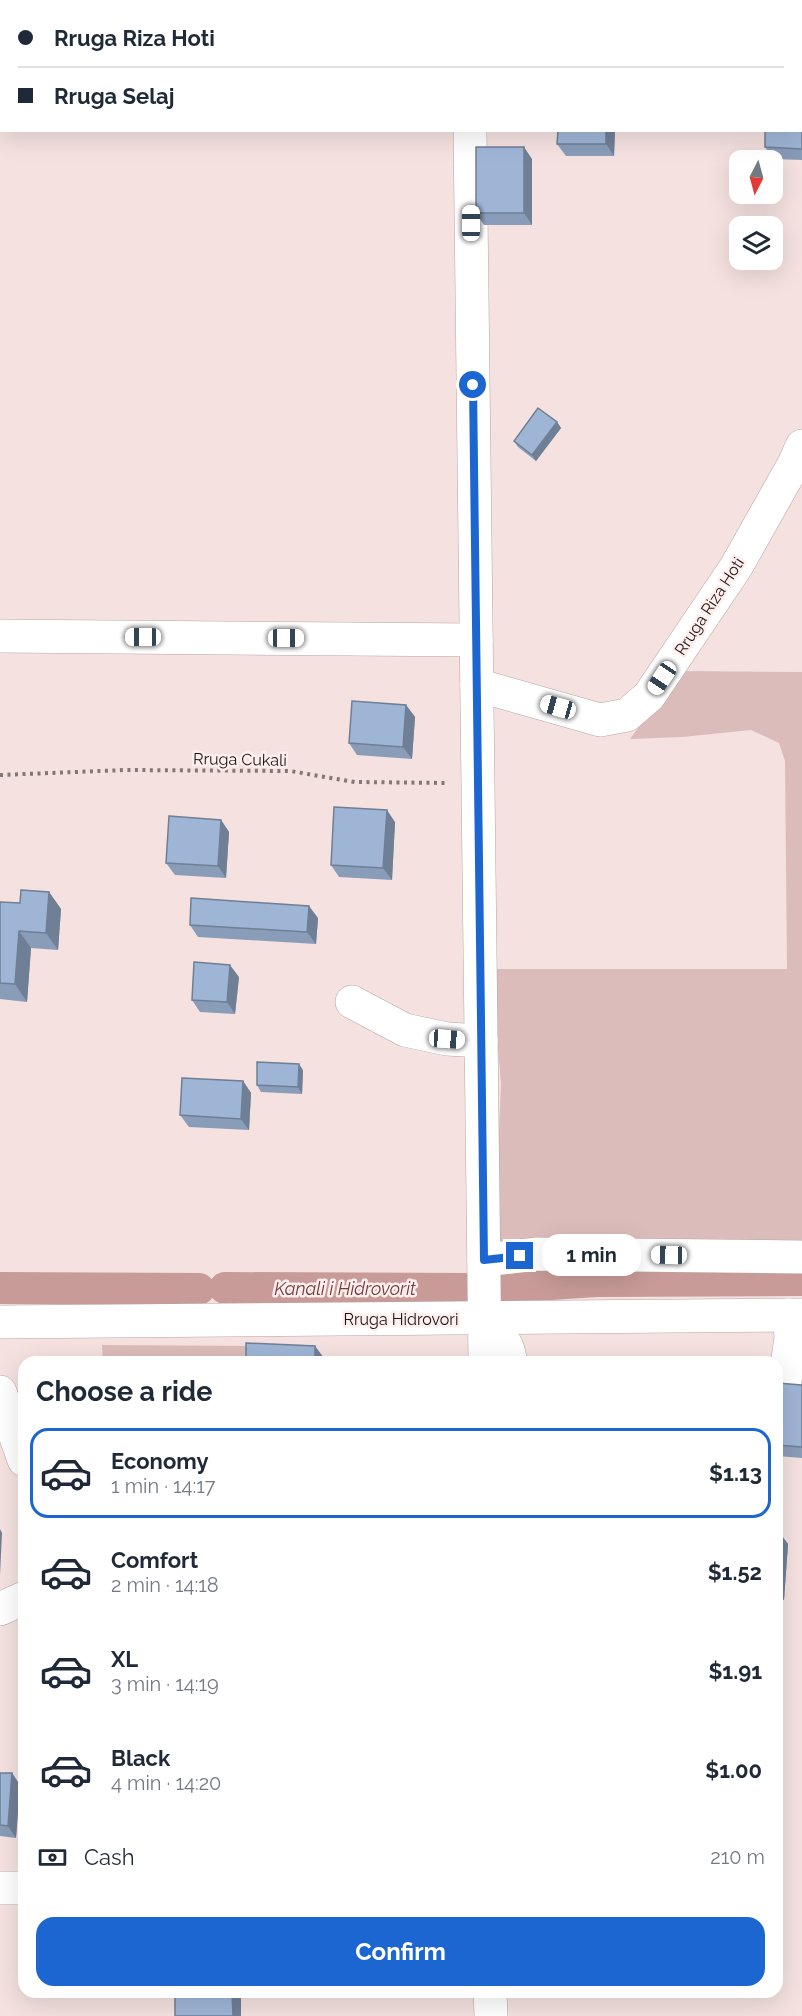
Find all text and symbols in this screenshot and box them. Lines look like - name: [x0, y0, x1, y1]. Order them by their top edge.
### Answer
- text: Rruga Riza Hoti: [54, 25, 215, 51]
- text: Rruga Selaj: [54, 83, 175, 109]
- north arrow: [729, 150, 783, 204]
- map controls: [729, 150, 783, 270]
- car: [462, 205, 480, 241]
- button: layers: [729, 216, 783, 270]
- route start: [459, 371, 486, 398]
- street label: Rruga Riza Hoti: [671, 554, 748, 659]
- car: [125, 628, 161, 646]
- car: [268, 629, 304, 647]
- car: [644, 658, 680, 698]
- car: [538, 693, 578, 721]
- street label: Rruga Cukali: [193, 749, 287, 770]
- car: [428, 1029, 466, 1049]
- callout: 1 min: [541, 1235, 640, 1277]
- route end: [506, 1242, 533, 1269]
- text: 1 min: [566, 1243, 617, 1267]
- car: [651, 1246, 687, 1264]
- water label: Kanali i Hidrovorit: [274, 1278, 416, 1299]
- street label: Rruga Hidrovori: [344, 1310, 458, 1329]
- text: Choose a ride: [36, 1376, 212, 1407]
- icon: car: [39, 1446, 93, 1500]
- text: Economy: [111, 1448, 209, 1474]
- text: $1.13: [709, 1460, 762, 1486]
- text: 1 min · 14:17: [111, 1474, 215, 1498]
- icon: car: [39, 1545, 93, 1599]
- text: Comfort: [111, 1547, 198, 1573]
- text: $1.52: [708, 1559, 762, 1585]
- text: 2 min · 14:18: [111, 1573, 219, 1597]
- icon: car: [39, 1644, 93, 1698]
- text: XL: [111, 1646, 138, 1672]
- text: $1.91: [708, 1658, 762, 1684]
- text: 3 min · 14:19: [111, 1672, 219, 1696]
- icon: car: [39, 1743, 93, 1797]
- text: Black: [111, 1745, 170, 1771]
- text: $1.00: [705, 1757, 762, 1783]
- text: 4 min · 14:20: [111, 1771, 221, 1795]
- icon: cash: [36, 1841, 69, 1874]
- text: Cash: [84, 1844, 135, 1870]
- text: 210 m: [710, 1845, 765, 1869]
- button: Confirm: [36, 1917, 765, 1986]

